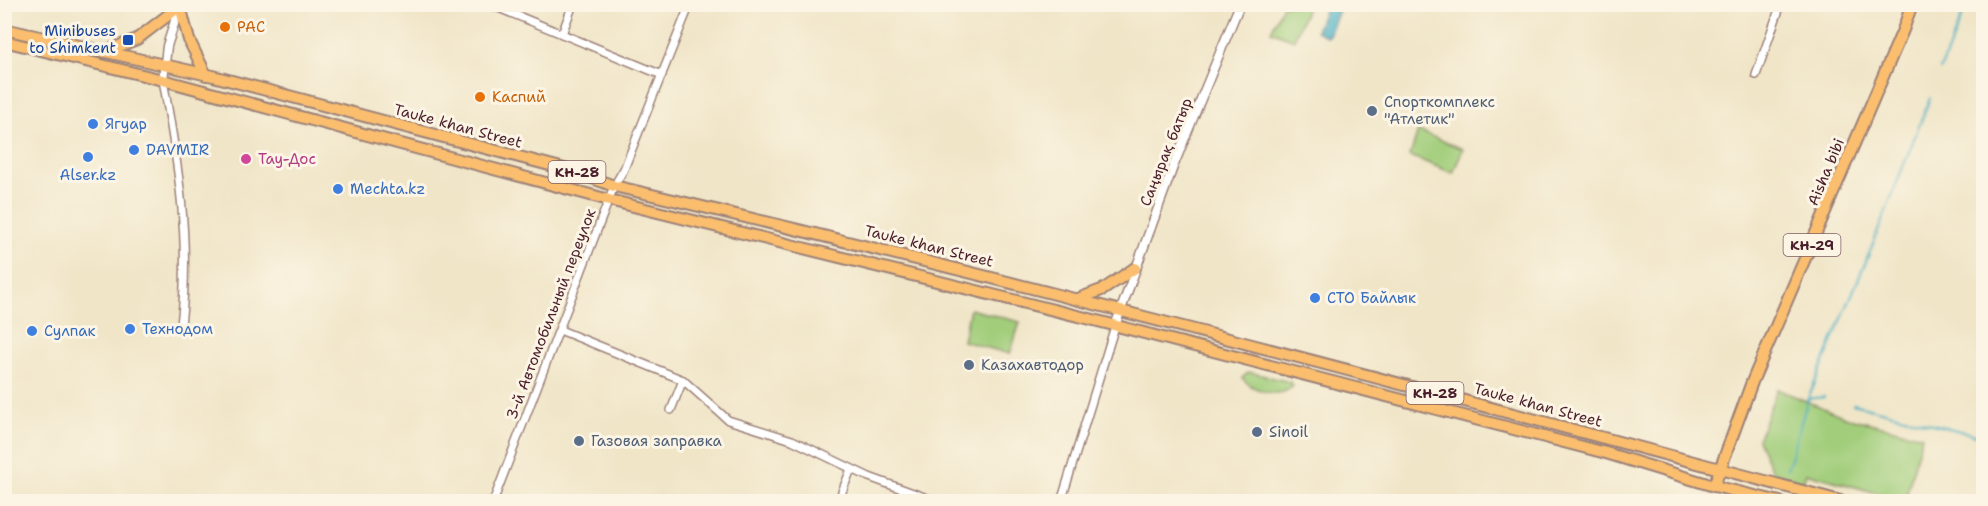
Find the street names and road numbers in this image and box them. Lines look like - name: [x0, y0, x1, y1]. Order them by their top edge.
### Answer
- street label: Саңырақ батыр: [1135, 95, 1197, 209]
- street label: Tauke khan Street: [392, 99, 524, 153]
- street label: Aisha bibi: [1803, 135, 1849, 209]
- road number: КН-28: [548, 161, 606, 183]
- street label: 3-й Автомобильный переулок: [501, 206, 601, 422]
- street label: Tauke khan Street: [863, 220, 995, 272]
- road number: КН-29: [1784, 234, 1840, 256]
- street label: Tauke khan Street: [1472, 378, 1604, 432]
- road number: КН-28: [1406, 382, 1464, 404]

